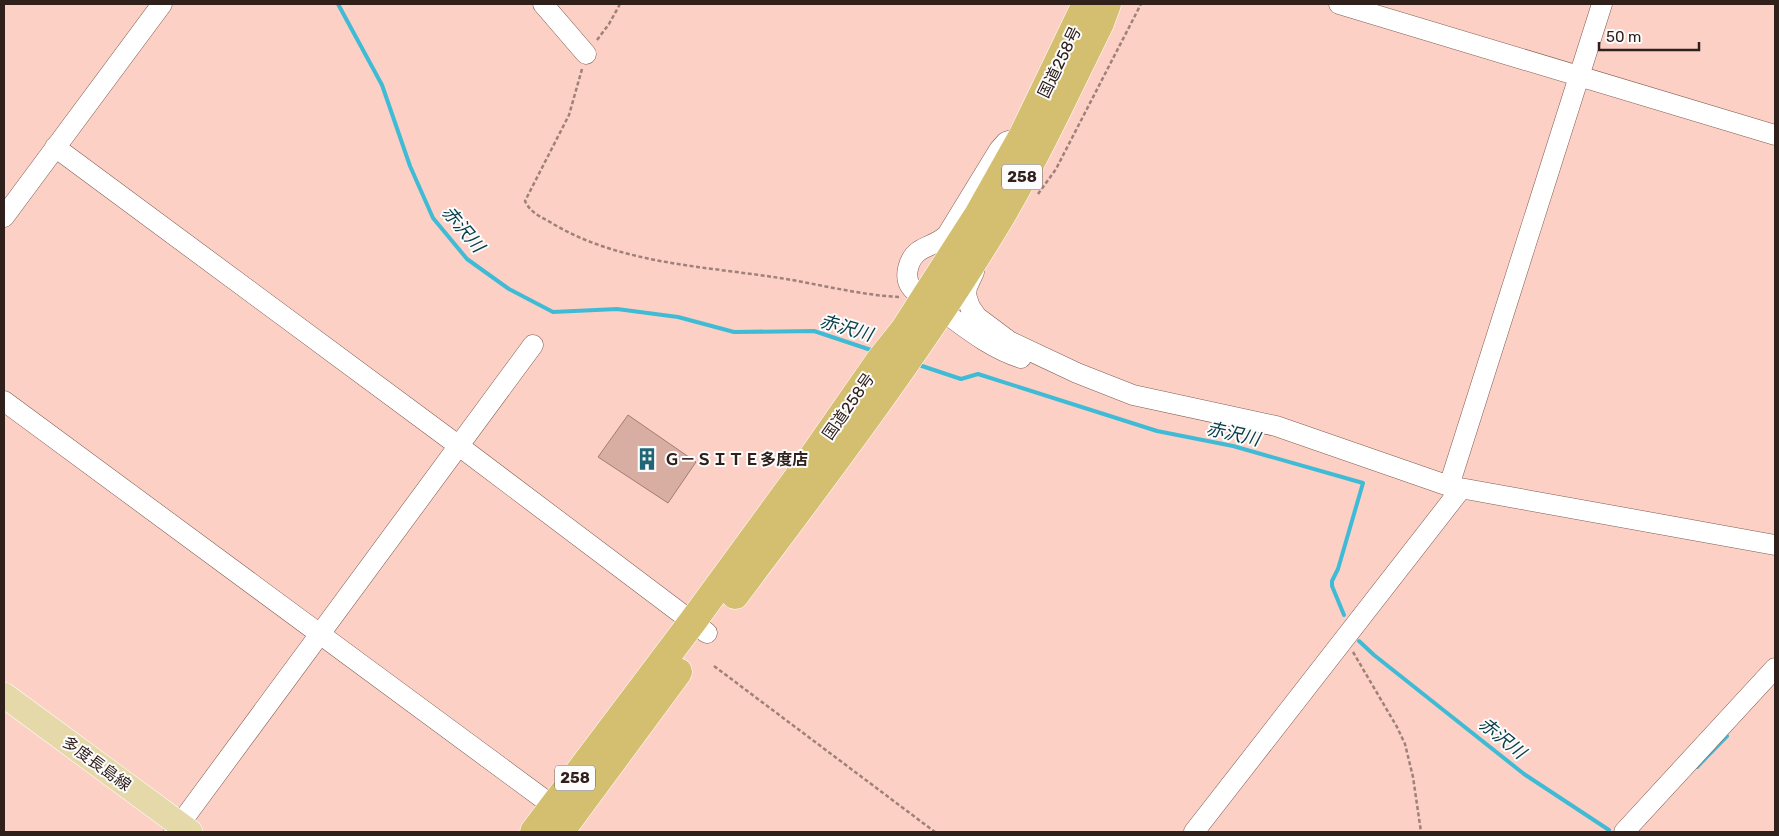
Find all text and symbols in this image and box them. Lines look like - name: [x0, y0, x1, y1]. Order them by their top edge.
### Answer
- scale bar: [1599, 20, 1699, 52]
- street label: 国道258号: [1034, 23, 1085, 101]
- text: 50 m: [1606, 28, 1641, 46]
- road number: 258: [1002, 164, 1042, 190]
- water label: 赤沢川: [437, 201, 490, 258]
- water label: 赤沢川: [817, 310, 877, 347]
- street label: 国道258号: [819, 369, 878, 443]
- water label: 赤沢川: [1204, 417, 1264, 451]
- building icon: Ｇ－ＳＩＴＥ多度店: [634, 446, 660, 472]
- place label: Ｇ－ＳＩＴＥ多度店: [664, 450, 808, 469]
- water label: 赤沢川: [1474, 712, 1531, 765]
- street label: 多度長島線: [59, 732, 135, 795]
- road number: 258: [555, 766, 595, 790]

